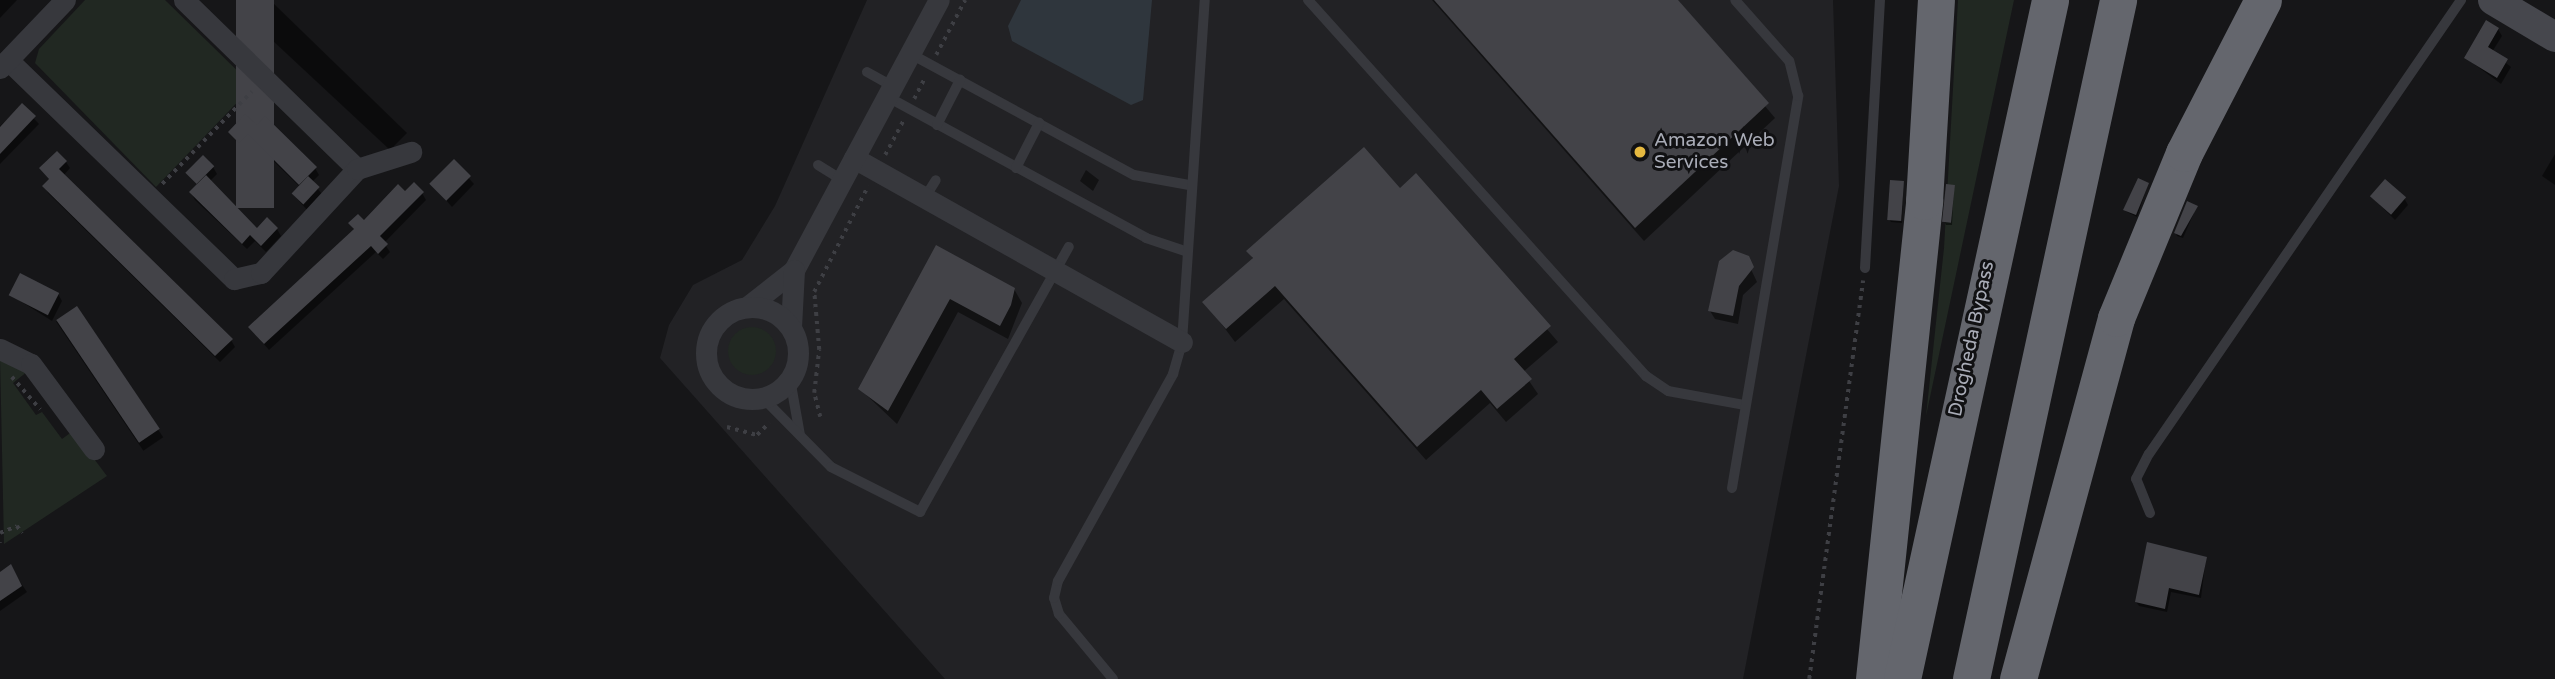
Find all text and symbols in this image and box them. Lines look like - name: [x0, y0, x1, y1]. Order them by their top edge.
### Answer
- place label: Amazon Web Services: [1654, 130, 1775, 174]
- marker: Amazon Web Services: [1632, 144, 1648, 160]
- street label: Drogheda Bypass: [1944, 259, 2000, 419]

